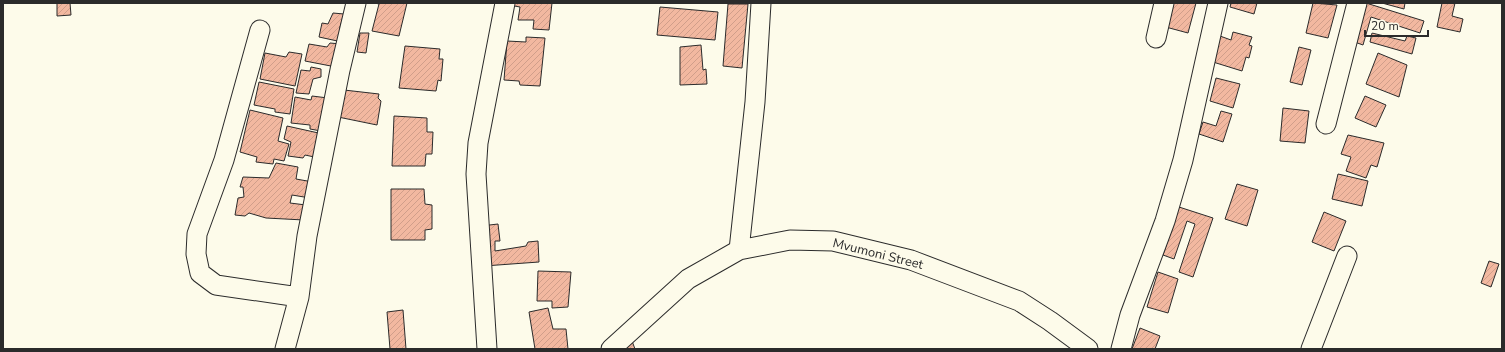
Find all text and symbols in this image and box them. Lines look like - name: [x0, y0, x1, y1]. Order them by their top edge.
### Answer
- scale bar: [1365, 12, 1428, 38]
- text: 20 m: [1371, 18, 1399, 34]
- street label: Mvumoni Street: [831, 234, 926, 274]

